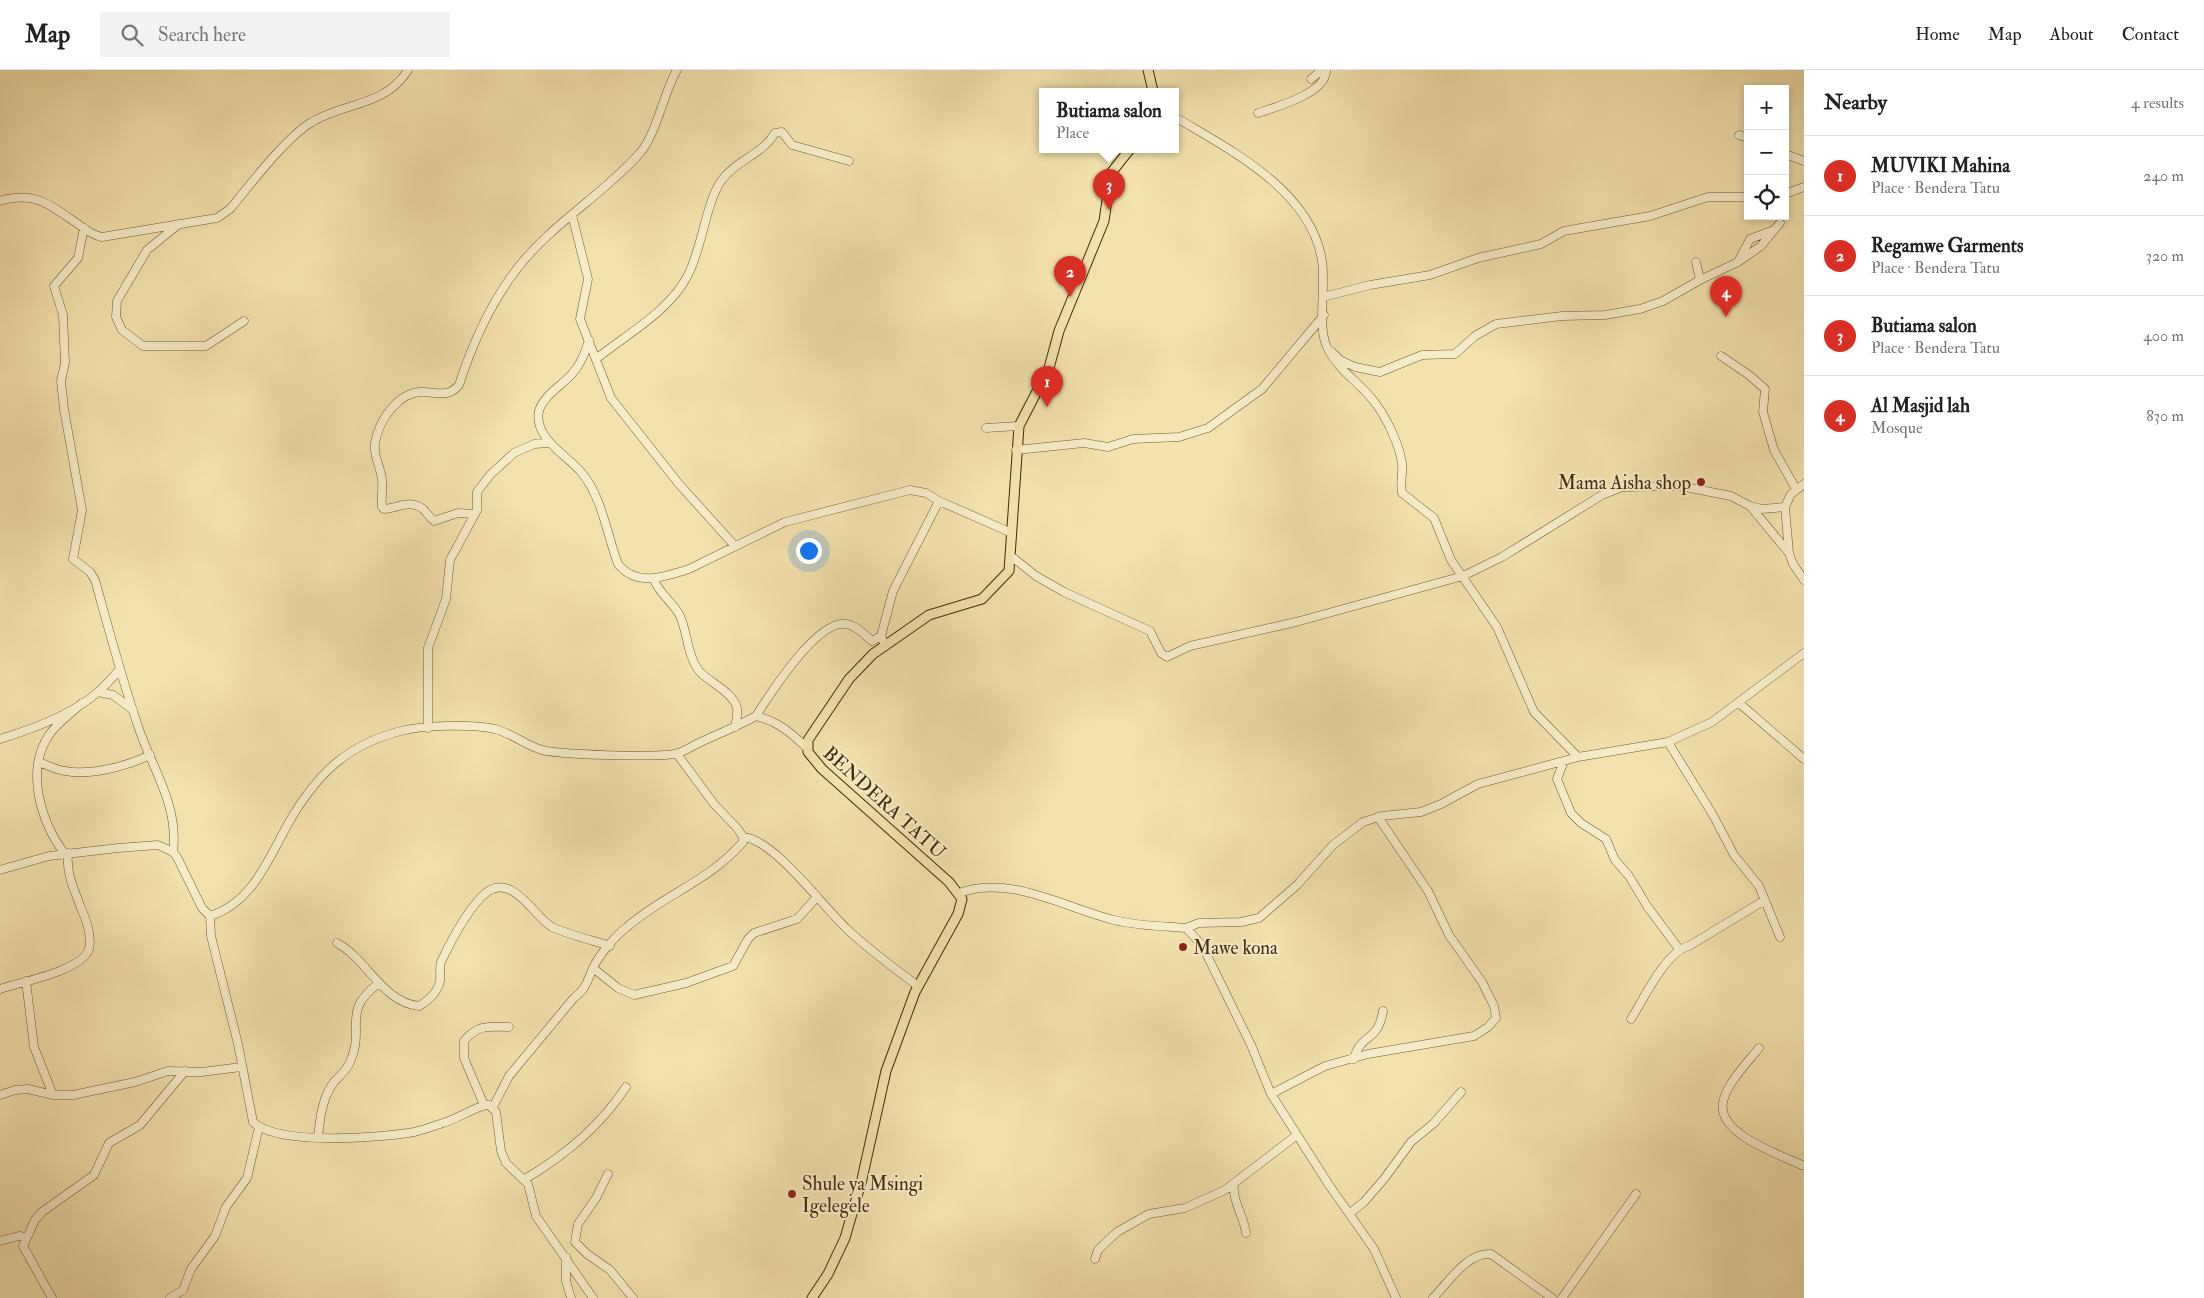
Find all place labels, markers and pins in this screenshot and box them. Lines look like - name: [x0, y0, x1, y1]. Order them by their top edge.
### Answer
- pin: 3: [1093, 169, 1125, 210]
- pin: 2: [1054, 256, 1086, 297]
- pin: 4: [1710, 276, 1742, 317]
- pin: 1: [1031, 366, 1063, 407]
- place label: Mama Aisha shop: [1558, 471, 1691, 496]
- marker: Mama Aisha shop: [1695, 476, 1707, 488]
- place label: Mawe kona: [1193, 936, 1278, 960]
- marker: Mawe kona: [1177, 941, 1189, 953]
- place label: Shule ya Msingi Igelegele: [802, 1172, 923, 1218]
- marker: Shule ya Msingi Igelegele: [786, 1188, 798, 1200]

